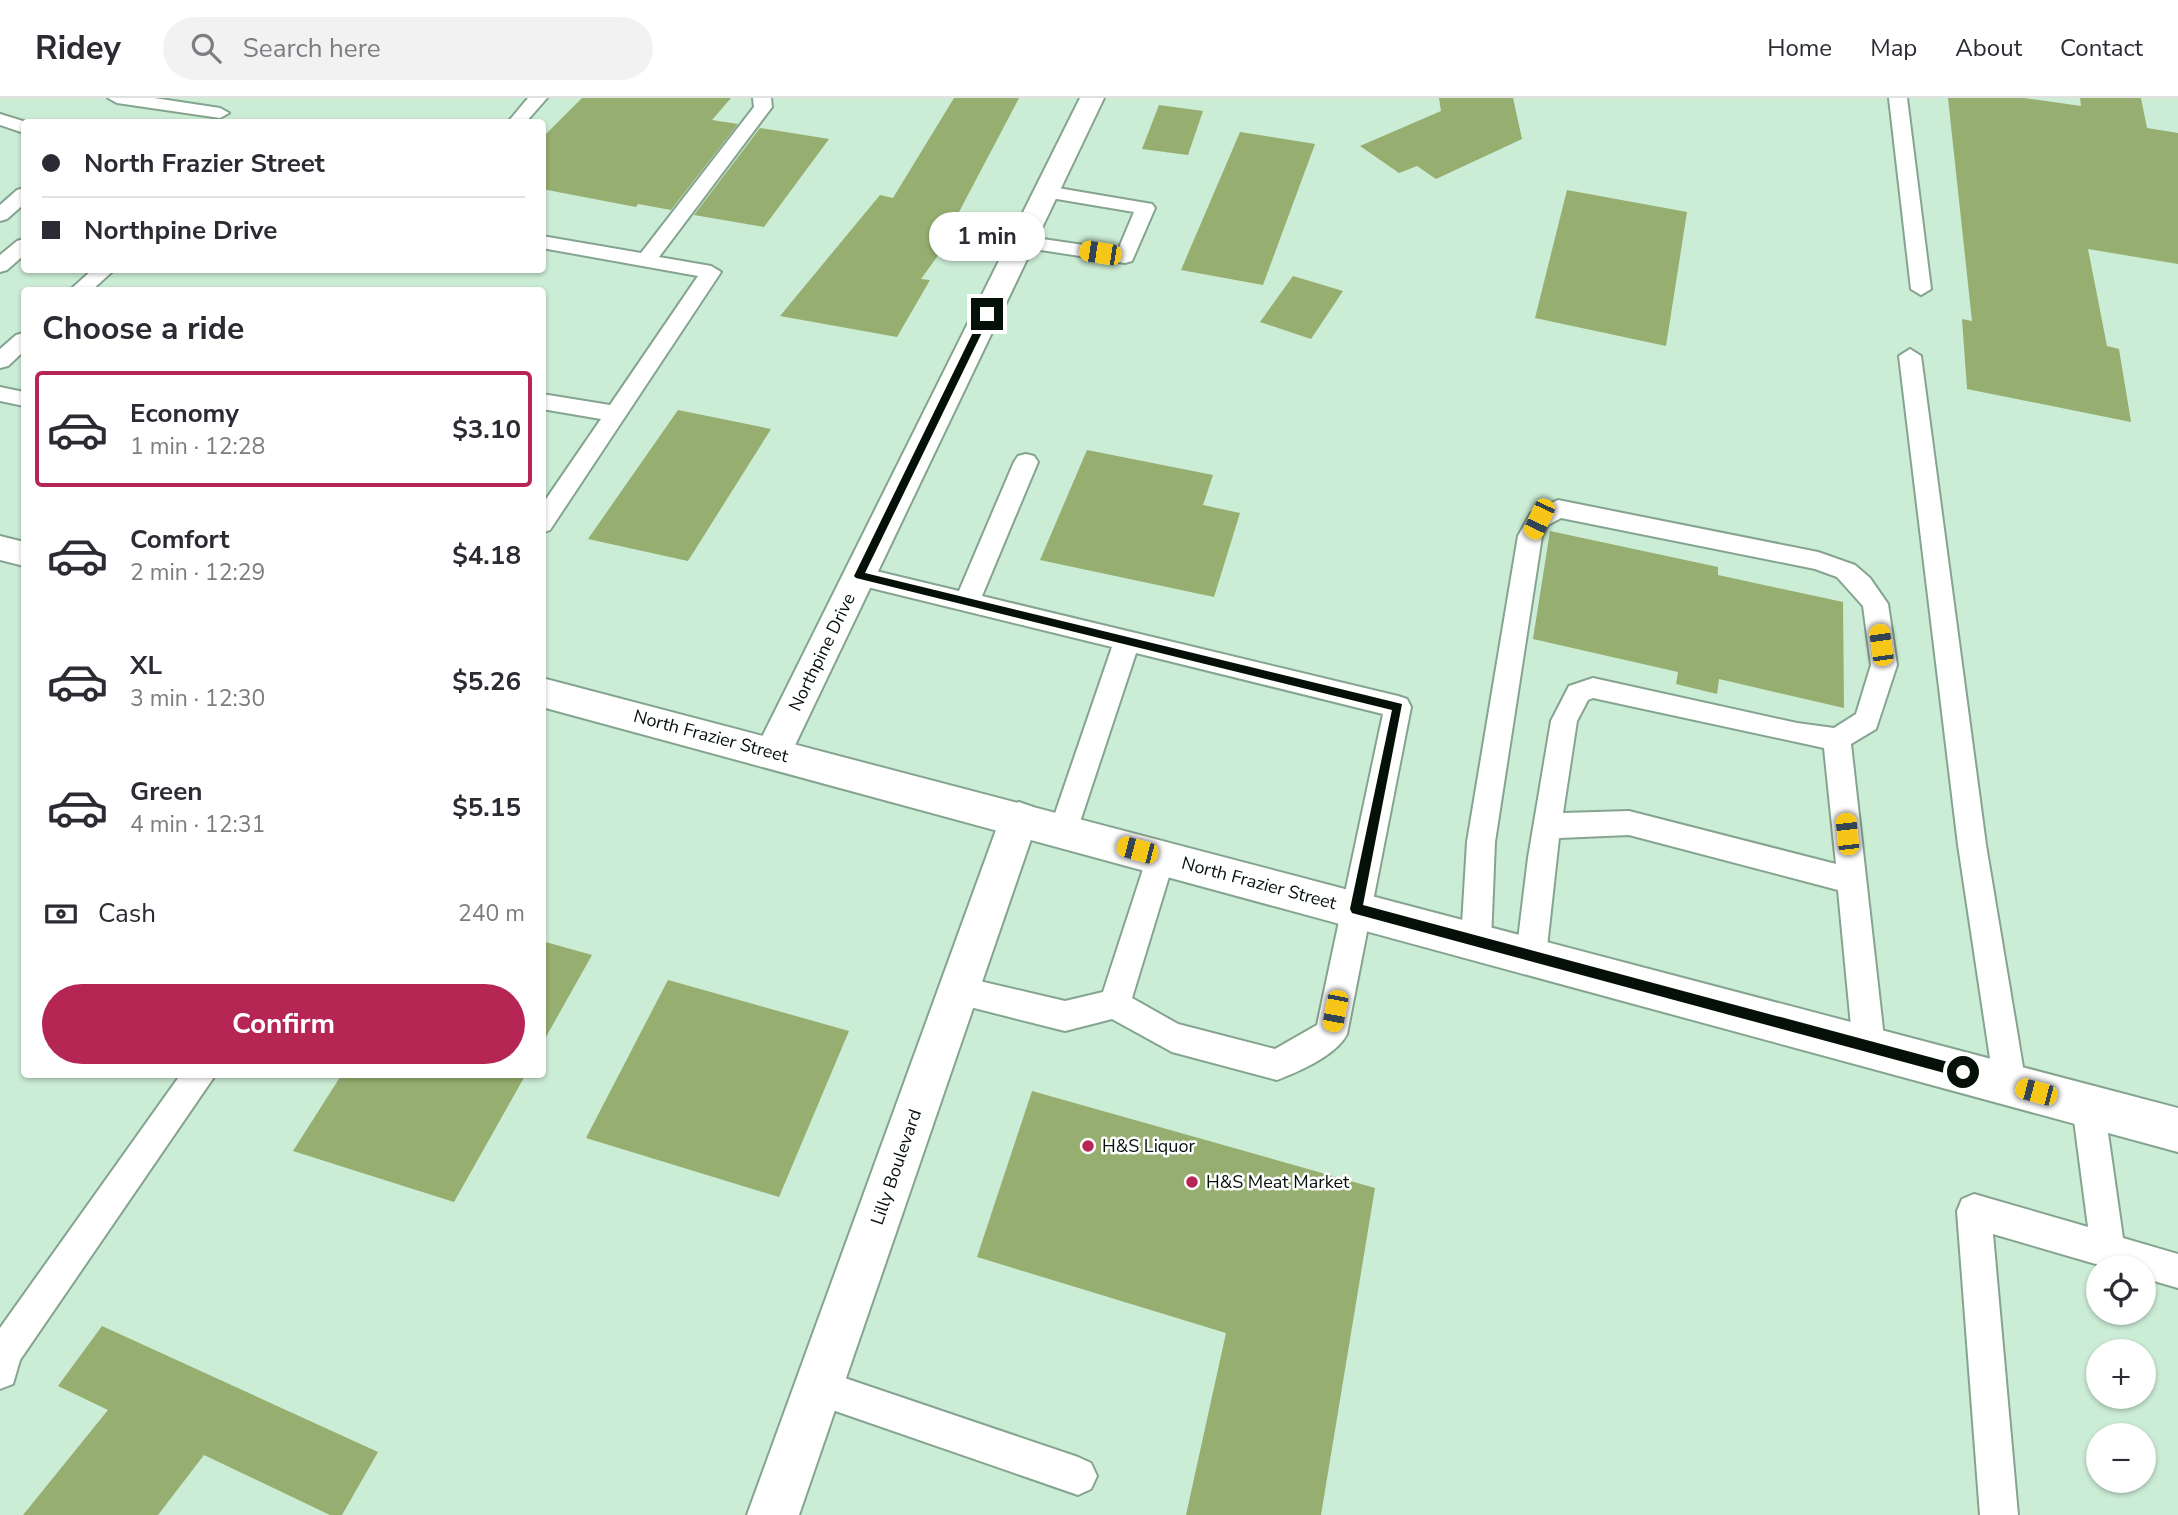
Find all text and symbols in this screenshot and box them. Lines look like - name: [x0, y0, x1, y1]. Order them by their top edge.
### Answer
- search box: [163, 17, 653, 80]
- text: Ridey: [35, 26, 121, 71]
- icon: search: [187, 29, 225, 67]
- text: Search here: [243, 31, 381, 66]
- text: Home: [1767, 32, 1832, 64]
- text: Map: [1870, 32, 1917, 64]
- text: About: [1955, 32, 2022, 64]
- text: Contact: [2060, 32, 2143, 64]
- text: North Frazier Street: [84, 146, 325, 181]
- callout: 1 min: [929, 212, 1045, 262]
- text: Northpine Drive: [84, 213, 277, 248]
- text: 1 min: [957, 221, 1017, 252]
- car: [1078, 239, 1123, 267]
- route end: [971, 298, 1003, 330]
- text: Choose a ride: [42, 307, 244, 350]
- text: Economy: [130, 396, 239, 431]
- icon: car: [46, 398, 109, 461]
- text: $3.10: [452, 412, 521, 447]
- text: 1 min · 12:28: [130, 431, 265, 462]
- car: [1521, 496, 1558, 542]
- text: Comfort: [130, 522, 230, 557]
- icon: car: [46, 524, 109, 587]
- text: $4.18: [452, 538, 521, 573]
- text: 2 min · 12:29: [130, 557, 265, 588]
- street label: Northpine Drive: [783, 589, 861, 715]
- car: [1868, 623, 1895, 667]
- text: XL: [130, 648, 162, 683]
- icon: car: [46, 650, 109, 713]
- text: $5.26: [452, 664, 521, 699]
- text: 3 min · 12:30: [130, 683, 265, 714]
- street label: North Frazier Street: [631, 704, 792, 768]
- text: Green: [130, 774, 203, 809]
- icon: car: [46, 776, 109, 839]
- text: $5.15: [452, 790, 521, 825]
- text: 4 min · 12:31: [130, 809, 265, 840]
- car: [1835, 812, 1860, 856]
- car: [1114, 834, 1161, 866]
- street label: North Frazier Street: [1179, 851, 1340, 915]
- icon: cash: [42, 895, 80, 933]
- text: Cash: [98, 896, 156, 931]
- text: 240 m: [458, 898, 525, 929]
- button: Confirm: [42, 984, 525, 1064]
- car: [1321, 988, 1350, 1034]
- route start: [1947, 1056, 1979, 1088]
- car: [2013, 1076, 2060, 1108]
- street label: Lilly Boulevard: [865, 1106, 927, 1228]
- place label: H&S Liquor: [1102, 1134, 1195, 1158]
- marker: H&S Liquor: [1080, 1138, 1096, 1154]
- place label: H&S Meat Market: [1206, 1170, 1350, 1194]
- marker: H&S Meat Market: [1184, 1174, 1200, 1190]
- map controls: [2086, 1255, 2156, 1493]
- button: locate: [2086, 1255, 2156, 1325]
- button: +: [2086, 1339, 2156, 1409]
- button: −: [2086, 1423, 2156, 1493]

